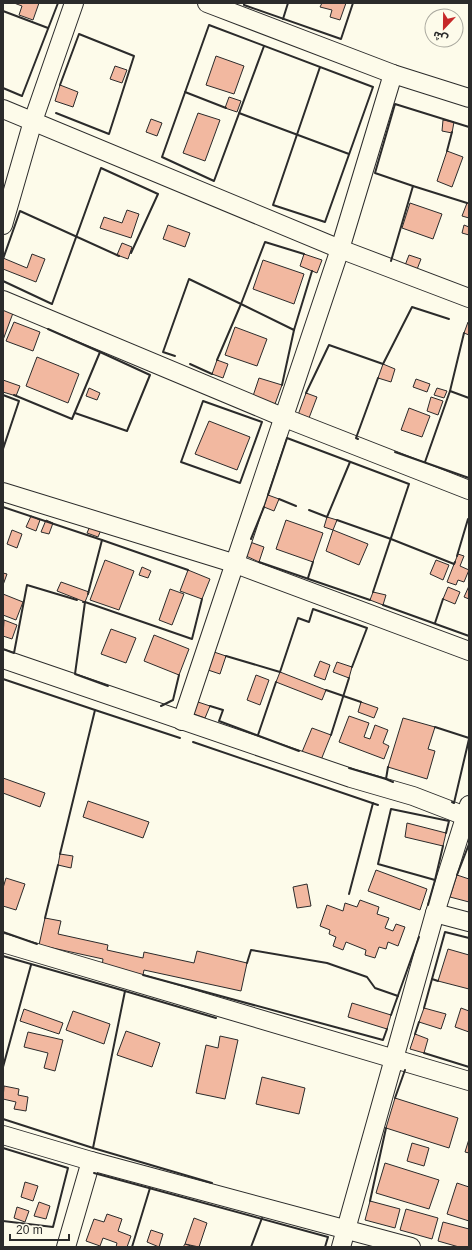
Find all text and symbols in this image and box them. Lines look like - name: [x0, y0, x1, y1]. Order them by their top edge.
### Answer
- north arrow: [424, 8, 464, 48]
- text: ش: [431, 28, 450, 46]
- scale bar: [10, 1216, 69, 1242]
- text: 20 m: [16, 1223, 43, 1237]

